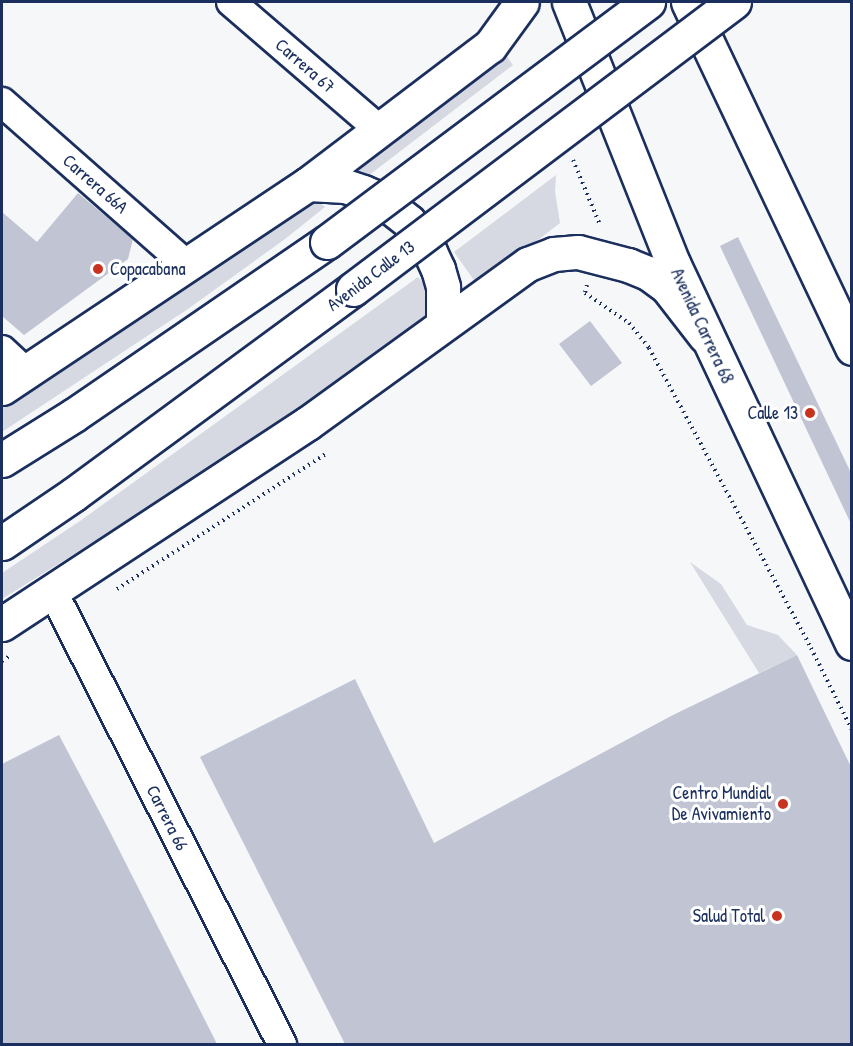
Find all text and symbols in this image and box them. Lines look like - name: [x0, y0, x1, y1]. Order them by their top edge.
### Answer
- street label: Carrera 67: [271, 34, 339, 98]
- street label: Carrera 66A: [58, 150, 132, 218]
- street label: Avenida Calle 13: [323, 236, 419, 316]
- place label: Copacabana: [110, 258, 186, 280]
- marker: Copacabana: [91, 262, 105, 276]
- street label: Avenida Carrera 68: [666, 265, 738, 387]
- place label: Calle 13: [747, 402, 798, 424]
- marker: Calle 13: [803, 406, 817, 420]
- street label: Carrera 66: [141, 782, 193, 854]
- place label: Centro Mundial De Avivamiento: [672, 783, 771, 826]
- marker: Centro Mundial De Avivamiento: [776, 797, 790, 811]
- place label: Salud Total: [693, 905, 765, 927]
- marker: Salud Total: [770, 909, 784, 923]

